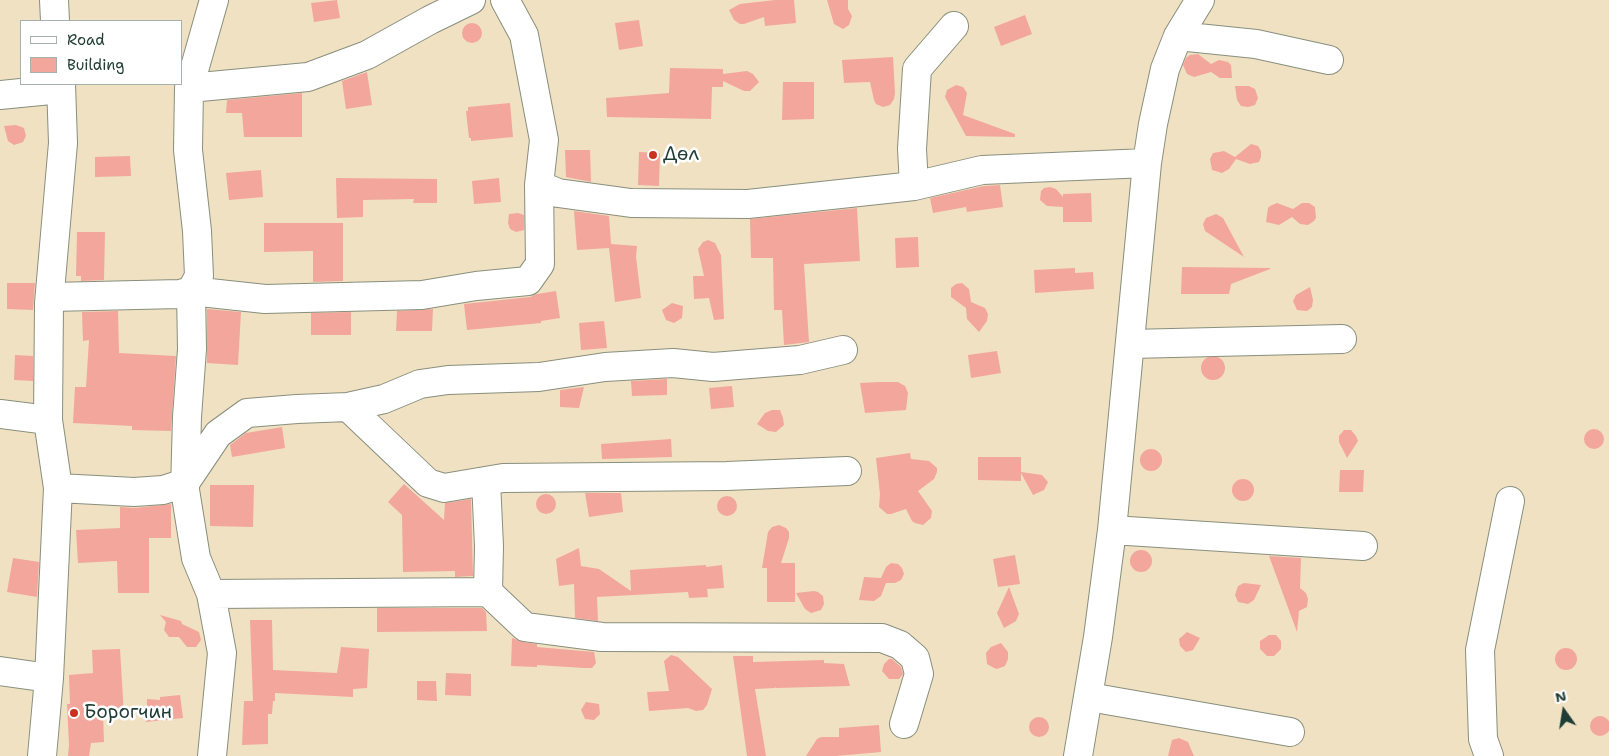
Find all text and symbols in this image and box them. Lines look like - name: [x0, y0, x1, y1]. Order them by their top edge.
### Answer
- legend: [20, 20, 182, 85]
- text: Road: [67, 30, 105, 50]
- text: Building: [67, 55, 124, 75]
- place label: Дөл: [663, 144, 699, 166]
- marker: Дөл: [647, 149, 659, 161]
- north arrow: [1539, 686, 1589, 736]
- text: N: [1553, 686, 1568, 706]
- place label: Борогчин: [84, 702, 172, 724]
- marker: Борогчин: [68, 707, 80, 719]

